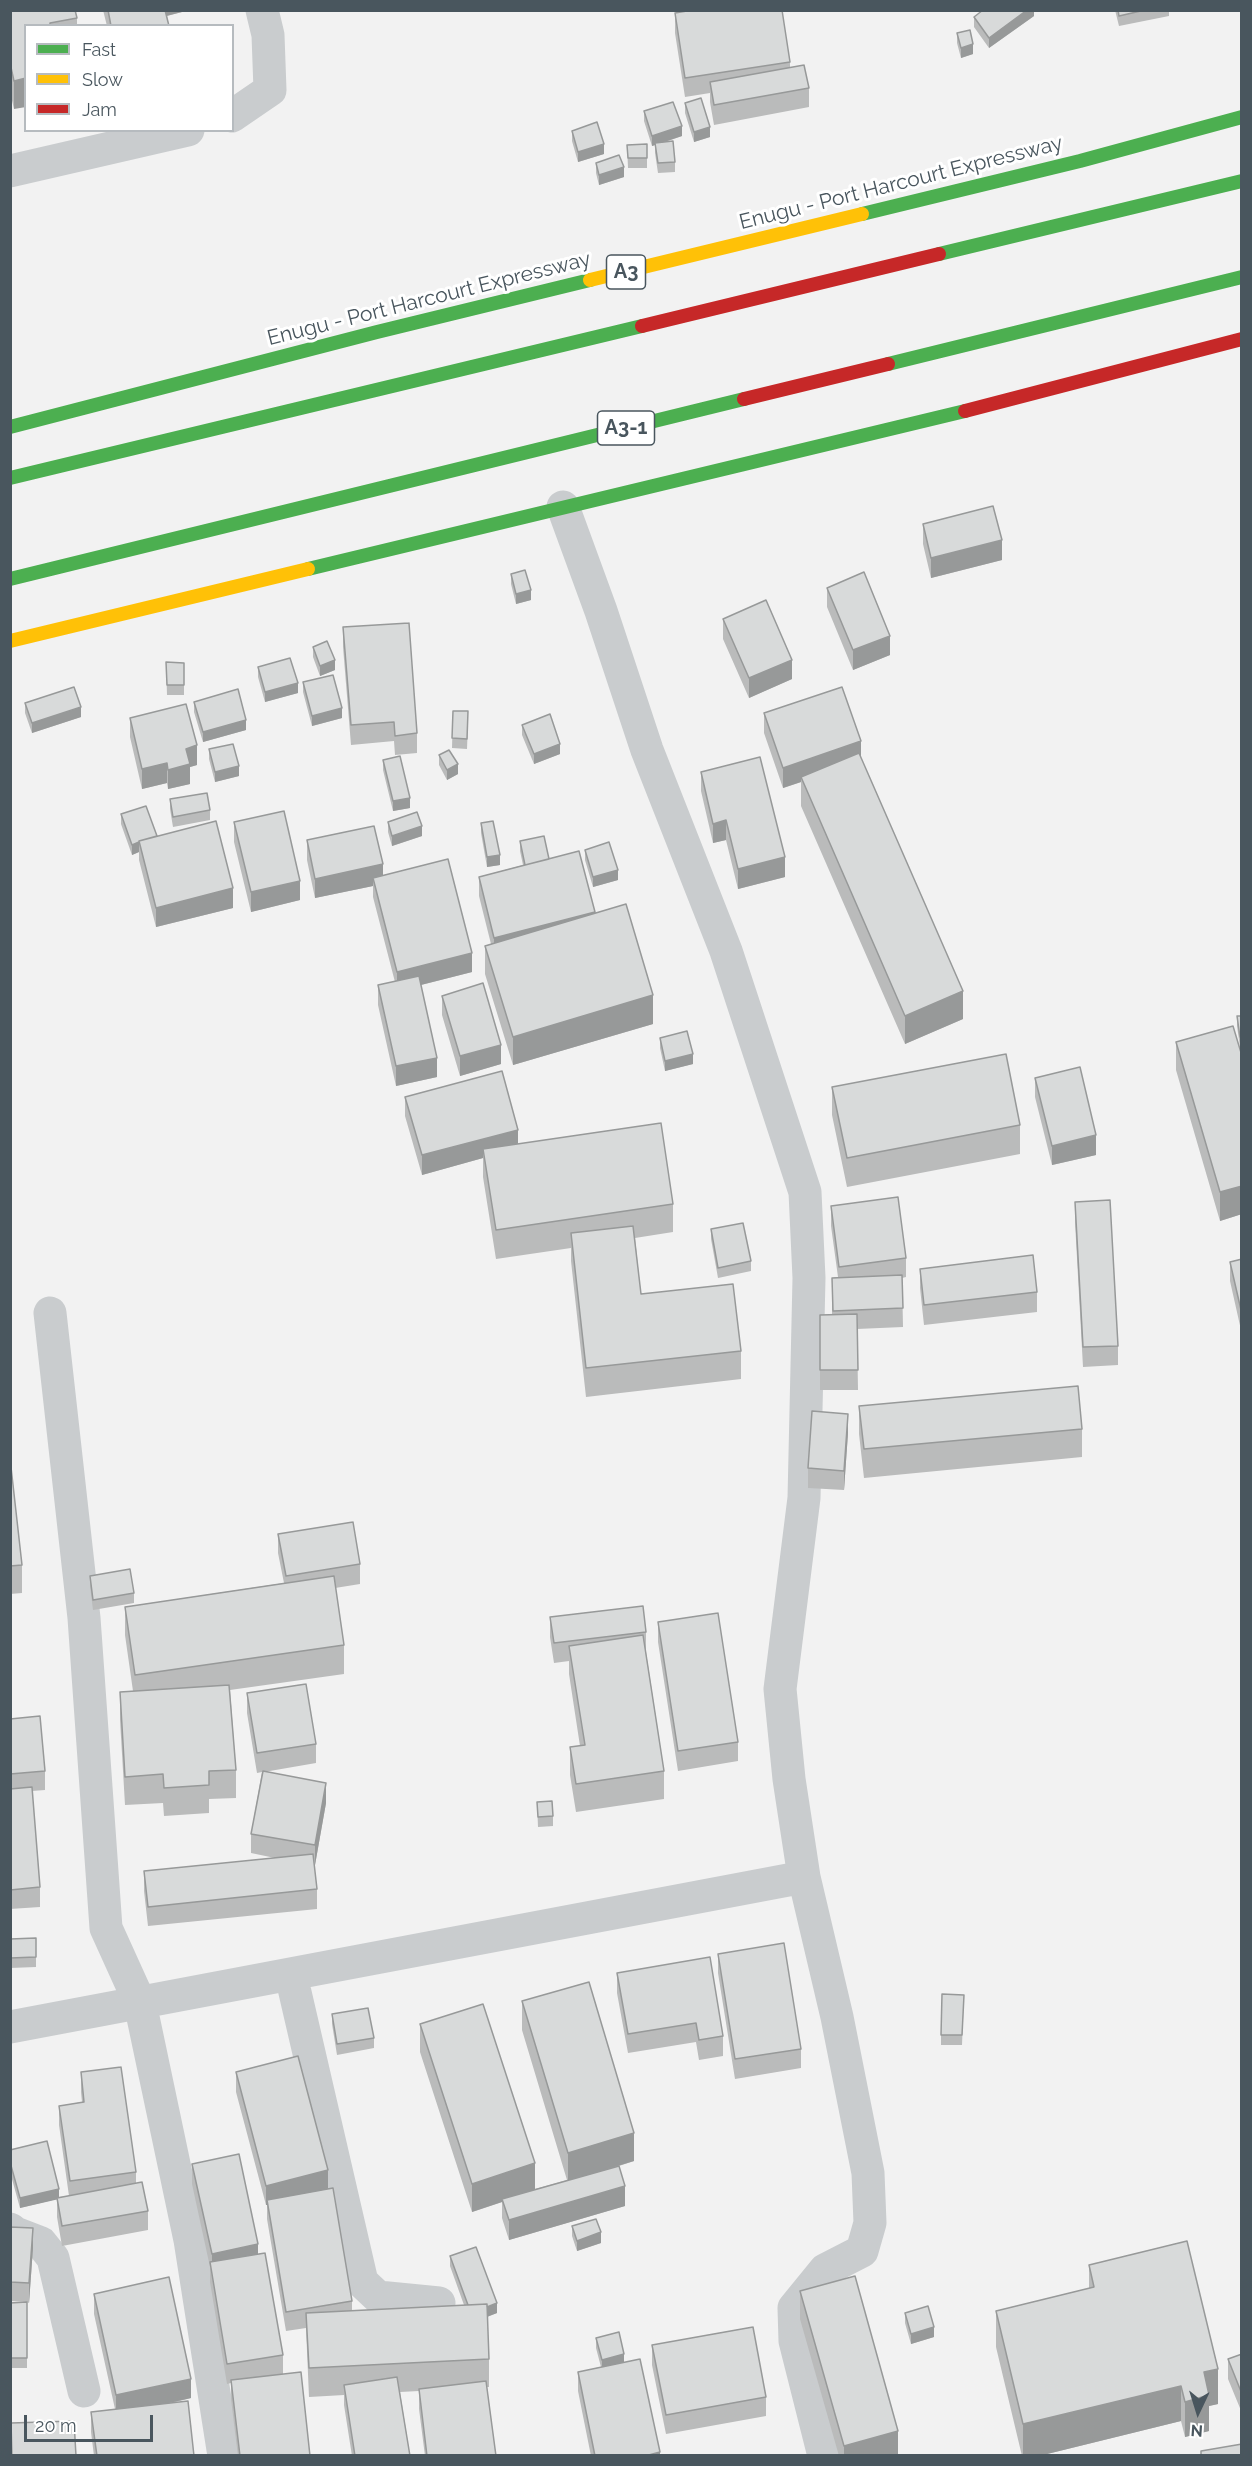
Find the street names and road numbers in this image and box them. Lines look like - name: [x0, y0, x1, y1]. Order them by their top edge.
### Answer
- street label: Enugu - Port Harcourt Expressway: [737, 131, 1065, 235]
- street label: Enugu - Port Harcourt Expressway: [265, 247, 593, 351]
- road number: A3: [606, 255, 646, 289]
- road number: A3-1: [598, 411, 654, 445]

